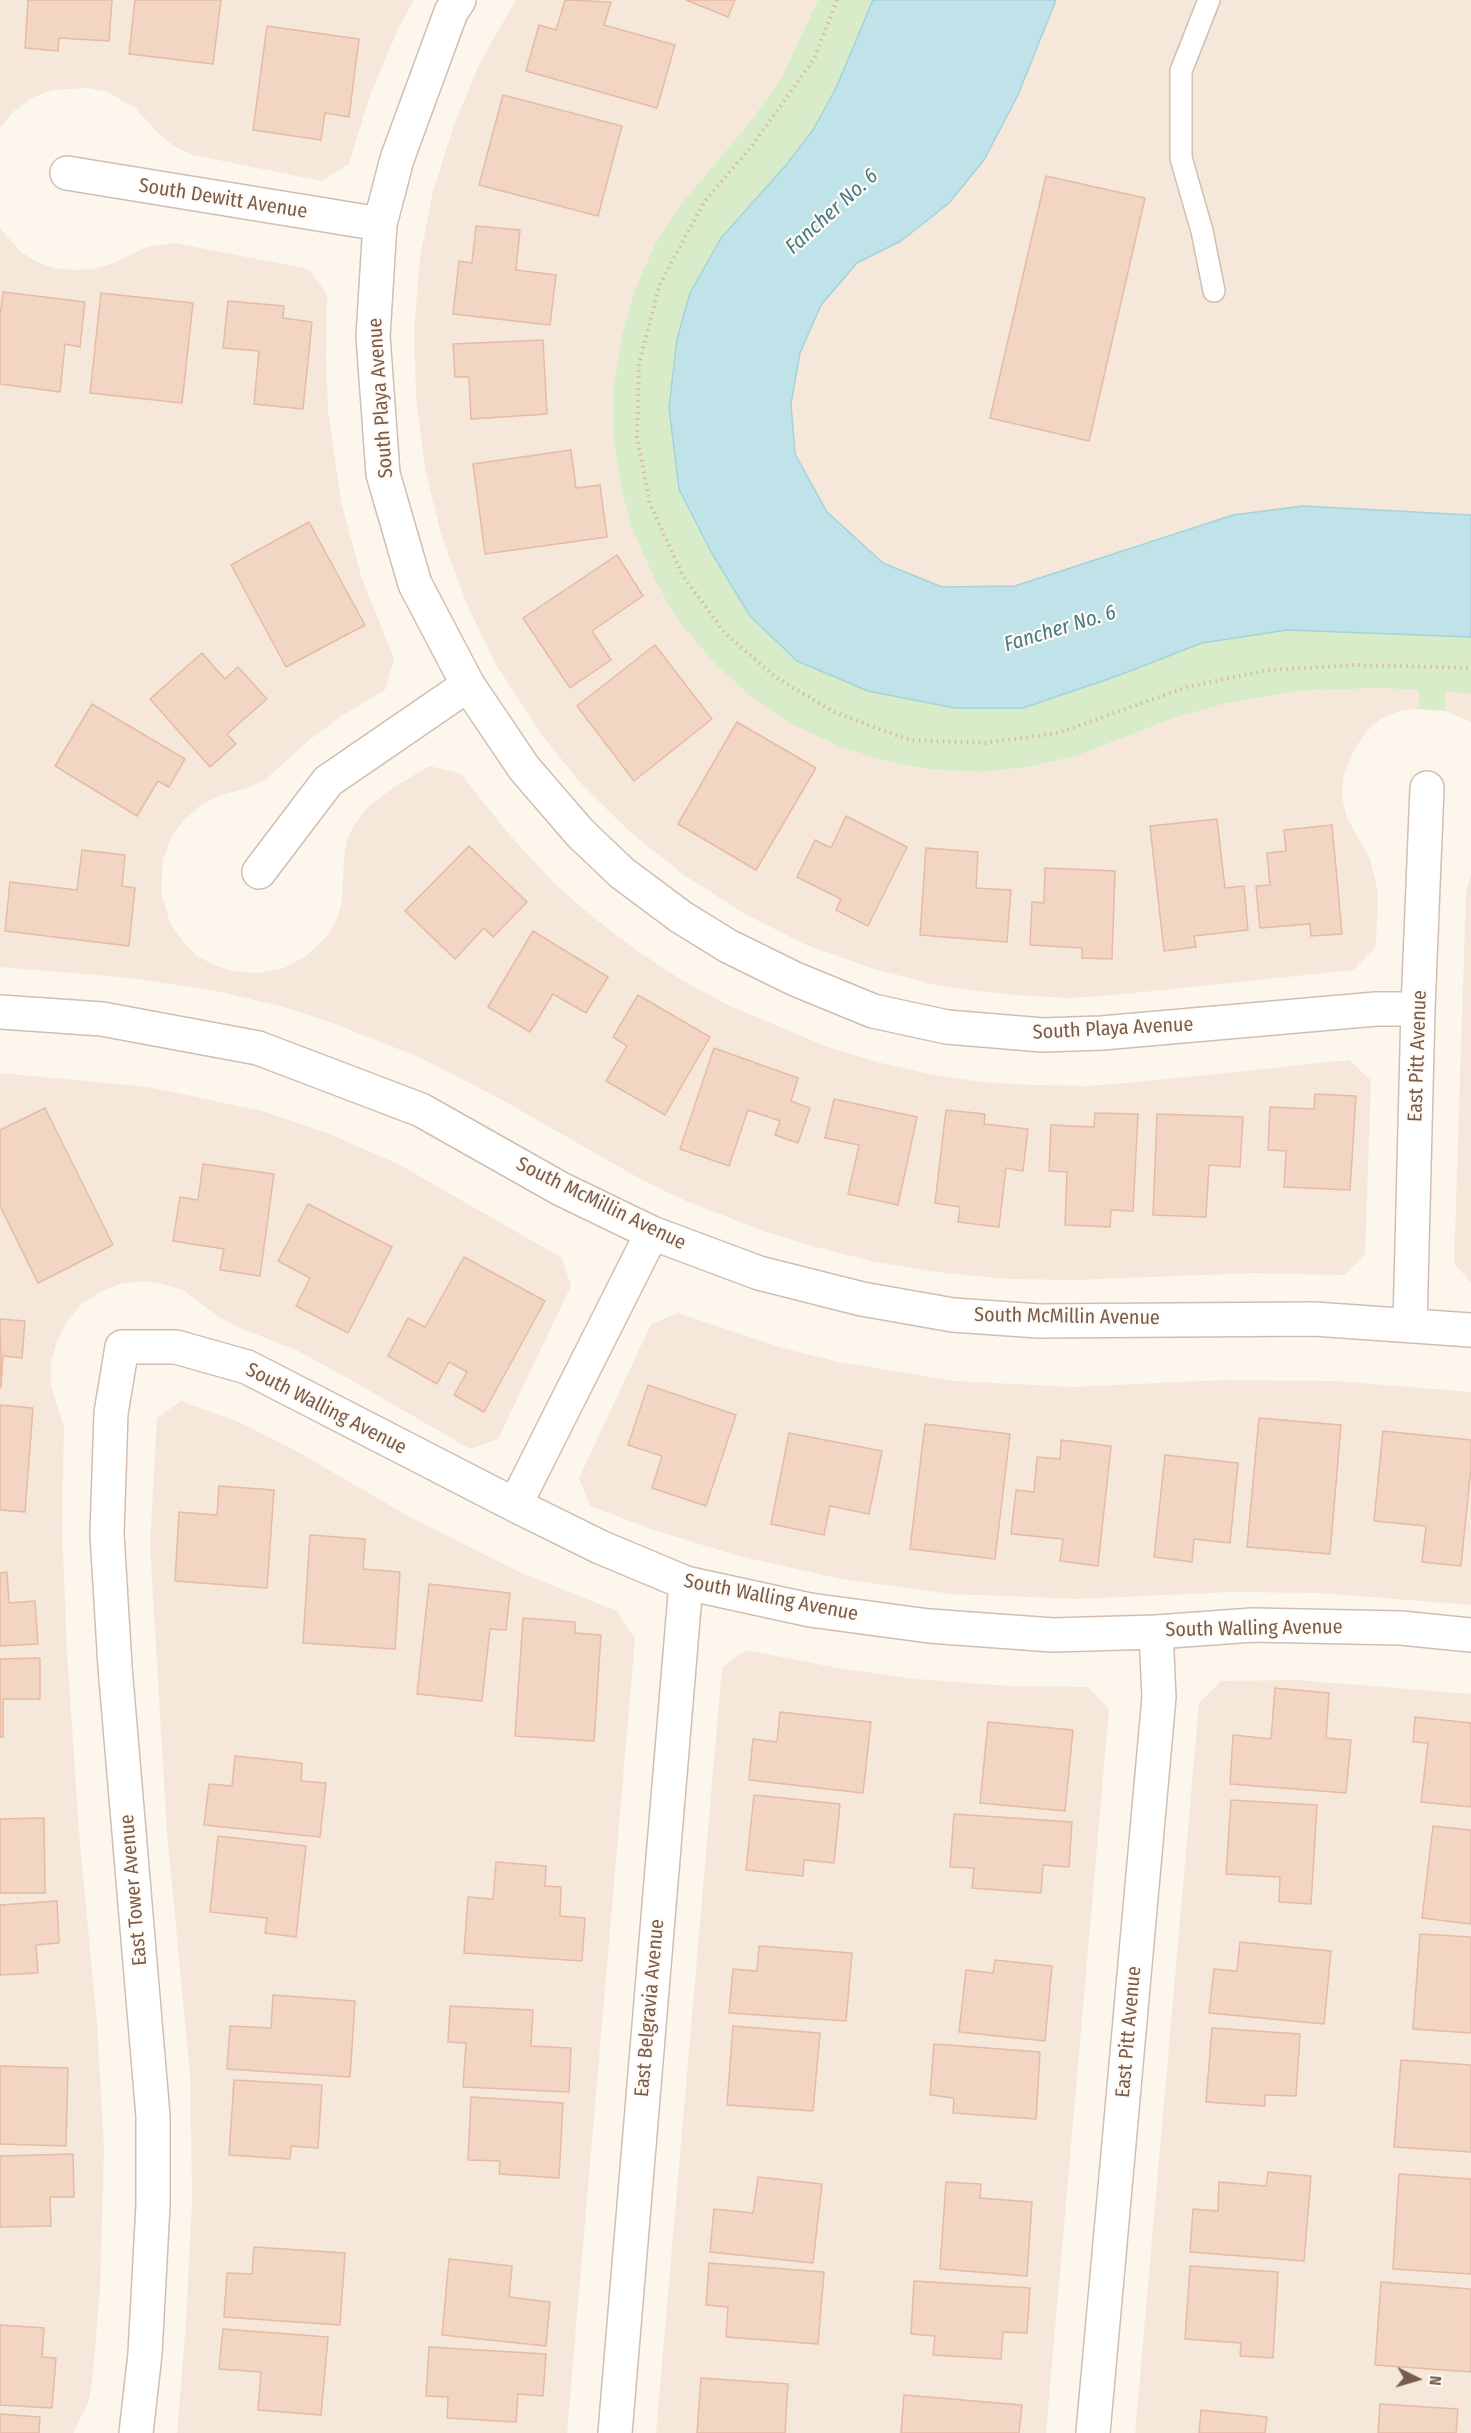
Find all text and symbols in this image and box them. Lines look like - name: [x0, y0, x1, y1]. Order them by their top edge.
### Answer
- water label: Fancher No. 6: [781, 164, 883, 260]
- street label: South Dewitt Avenue: [137, 174, 309, 224]
- street label: South Playa Avenue: [363, 317, 399, 479]
- water label: Fancher No. 6: [1001, 600, 1119, 658]
- street label: East Pitt Avenue: [1404, 990, 1432, 1122]
- street label: South Playa Avenue: [1032, 1013, 1194, 1045]
- street label: South McMillin Avenue: [512, 1153, 690, 1255]
- street label: South McMillin Avenue: [974, 1303, 1160, 1331]
- street label: South Walling Avenue: [242, 1358, 410, 1460]
- street label: South Walling Avenue: [682, 1569, 860, 1627]
- street label: South Walling Avenue: [1165, 1615, 1343, 1643]
- street label: East Tower Avenue: [115, 1813, 153, 1967]
- street label: East Belgravia Avenue: [630, 1918, 670, 2098]
- street label: East Pitt Avenue: [1111, 1965, 1147, 2099]
- north arrow: [1387, 2349, 1447, 2409]
- text: N: [1426, 2375, 1445, 2386]

